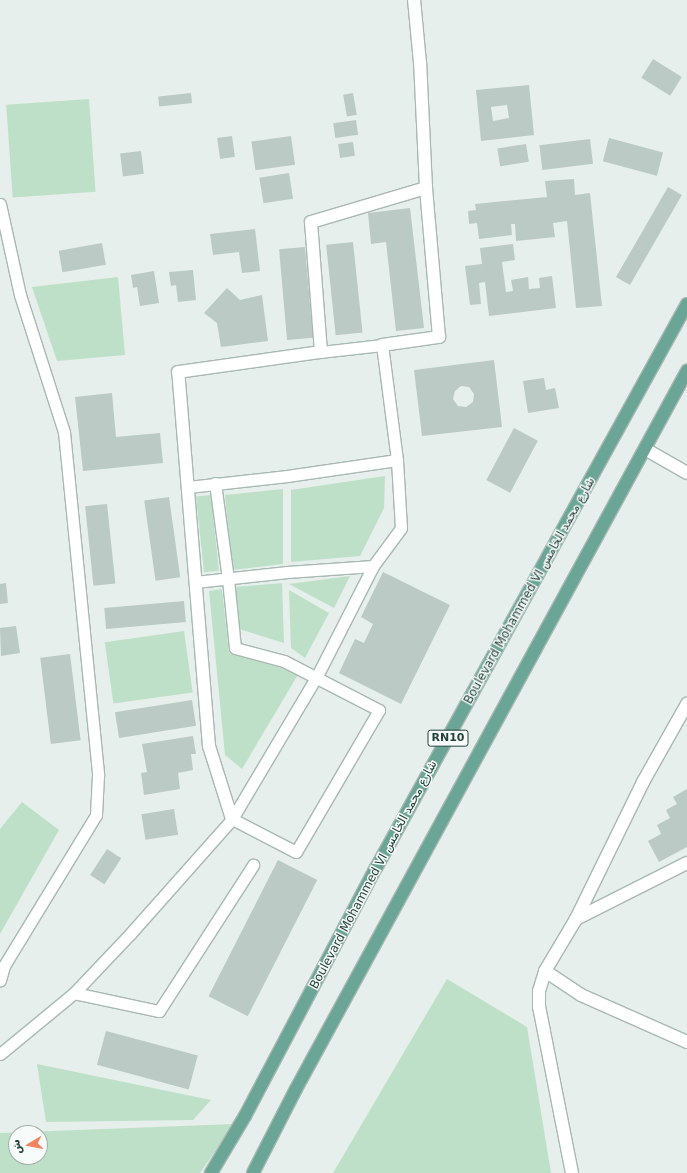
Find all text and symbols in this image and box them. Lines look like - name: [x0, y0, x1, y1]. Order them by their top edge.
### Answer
- street label: Boulevard Mohammed VI شارع محمد الخامس: [461, 475, 599, 707]
- road number: RN10: [427, 729, 469, 747]
- street label: Boulevard Mohammed VI شارع محمد الخامس: [307, 758, 441, 992]
- north arrow: [8, 1125, 48, 1165]
- text: ش: [9, 1138, 24, 1156]

